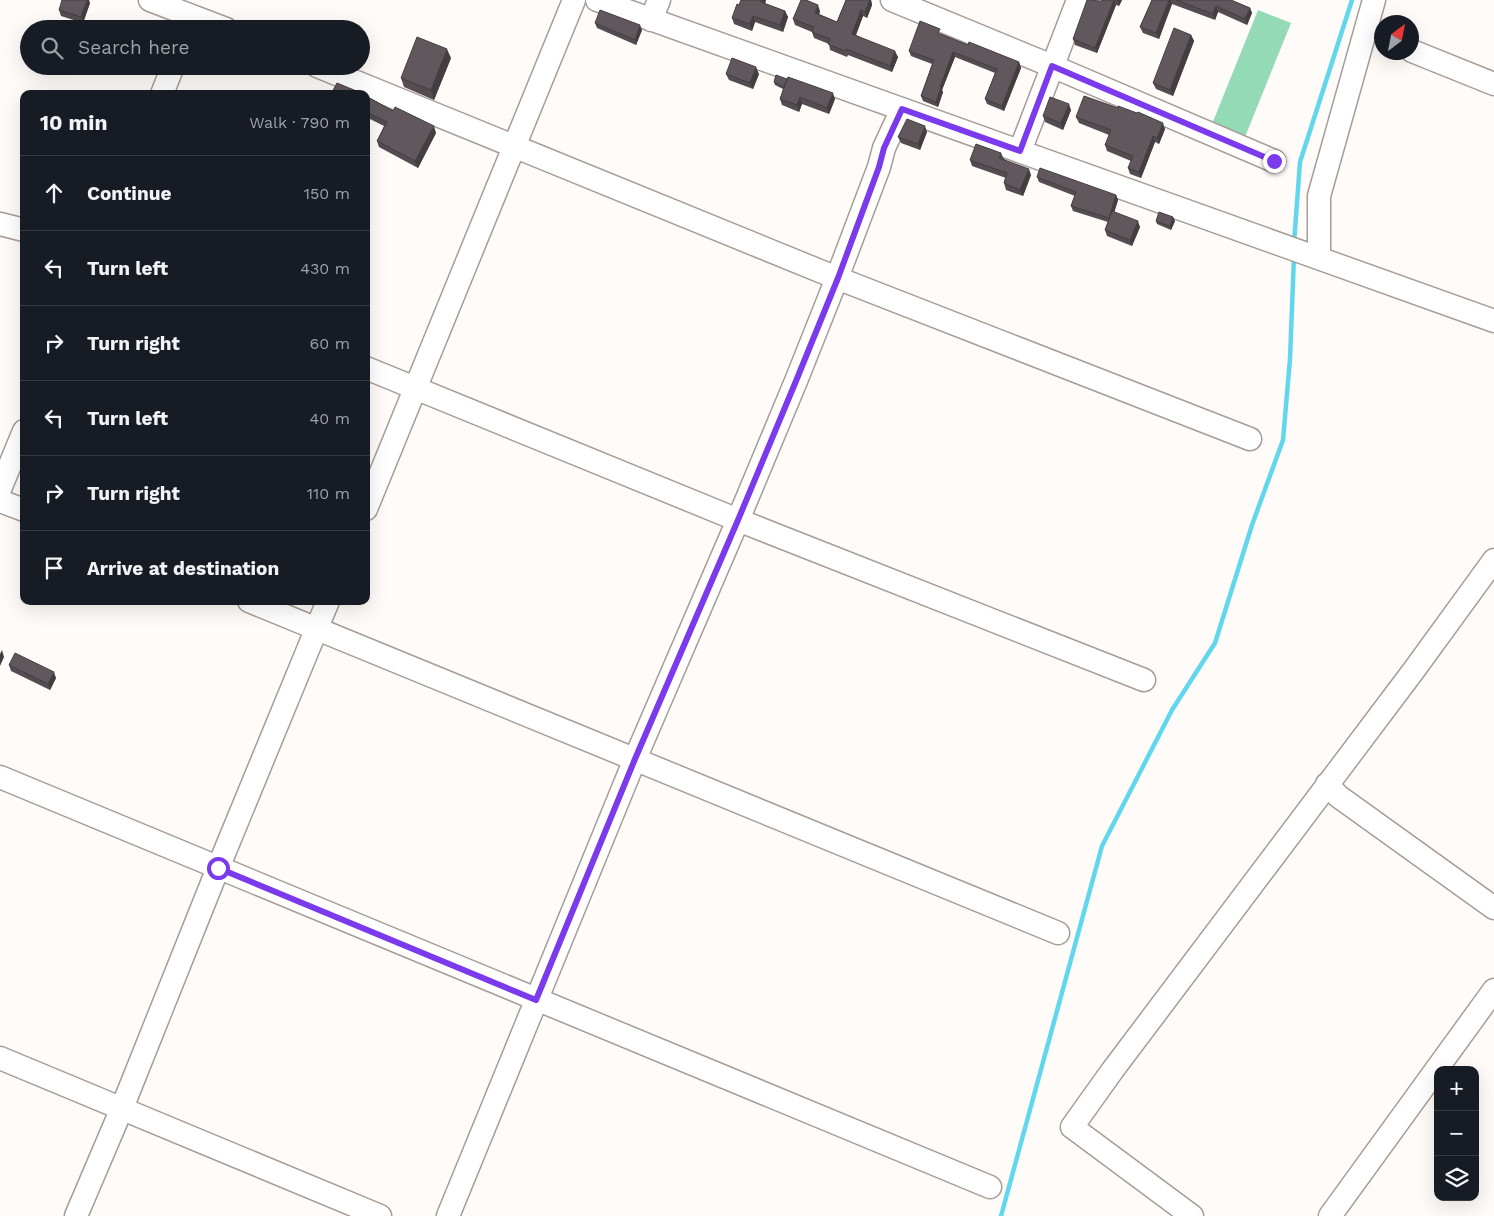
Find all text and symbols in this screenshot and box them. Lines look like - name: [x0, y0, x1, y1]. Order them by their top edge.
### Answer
- north arrow: [1374, 15, 1419, 60]
- search box: [20, 20, 370, 75]
- icon: search: [38, 34, 66, 62]
- text: Search here: [78, 36, 189, 59]
- text: 10 min: [40, 110, 107, 135]
- text: Walk · 790 m: [249, 113, 350, 132]
- route end: [1263, 150, 1286, 173]
- icon: ahead: [40, 179, 68, 207]
- text: Continue: [87, 182, 171, 205]
- text: 150 m: [304, 184, 350, 203]
- icon: left: [40, 254, 68, 282]
- text: Turn left: [87, 257, 168, 280]
- text: 430 m: [300, 259, 350, 278]
- icon: right: [40, 329, 68, 357]
- text: Turn right: [87, 332, 180, 355]
- text: 60 m: [310, 334, 350, 353]
- icon: left: [40, 404, 68, 432]
- text: Turn left: [87, 407, 168, 430]
- text: 40 m: [310, 409, 350, 428]
- icon: right: [40, 479, 68, 507]
- text: Turn right: [87, 482, 180, 505]
- text: 110 m: [307, 484, 350, 503]
- icon: arrive: [40, 554, 68, 582]
- text: Arrive at destination: [87, 557, 279, 580]
- route start: [207, 857, 230, 880]
- map controls: [1434, 1066, 1479, 1201]
- button: +: [1434, 1066, 1479, 1111]
- button: −: [1434, 1111, 1479, 1156]
- button: layers: [1434, 1156, 1479, 1201]

